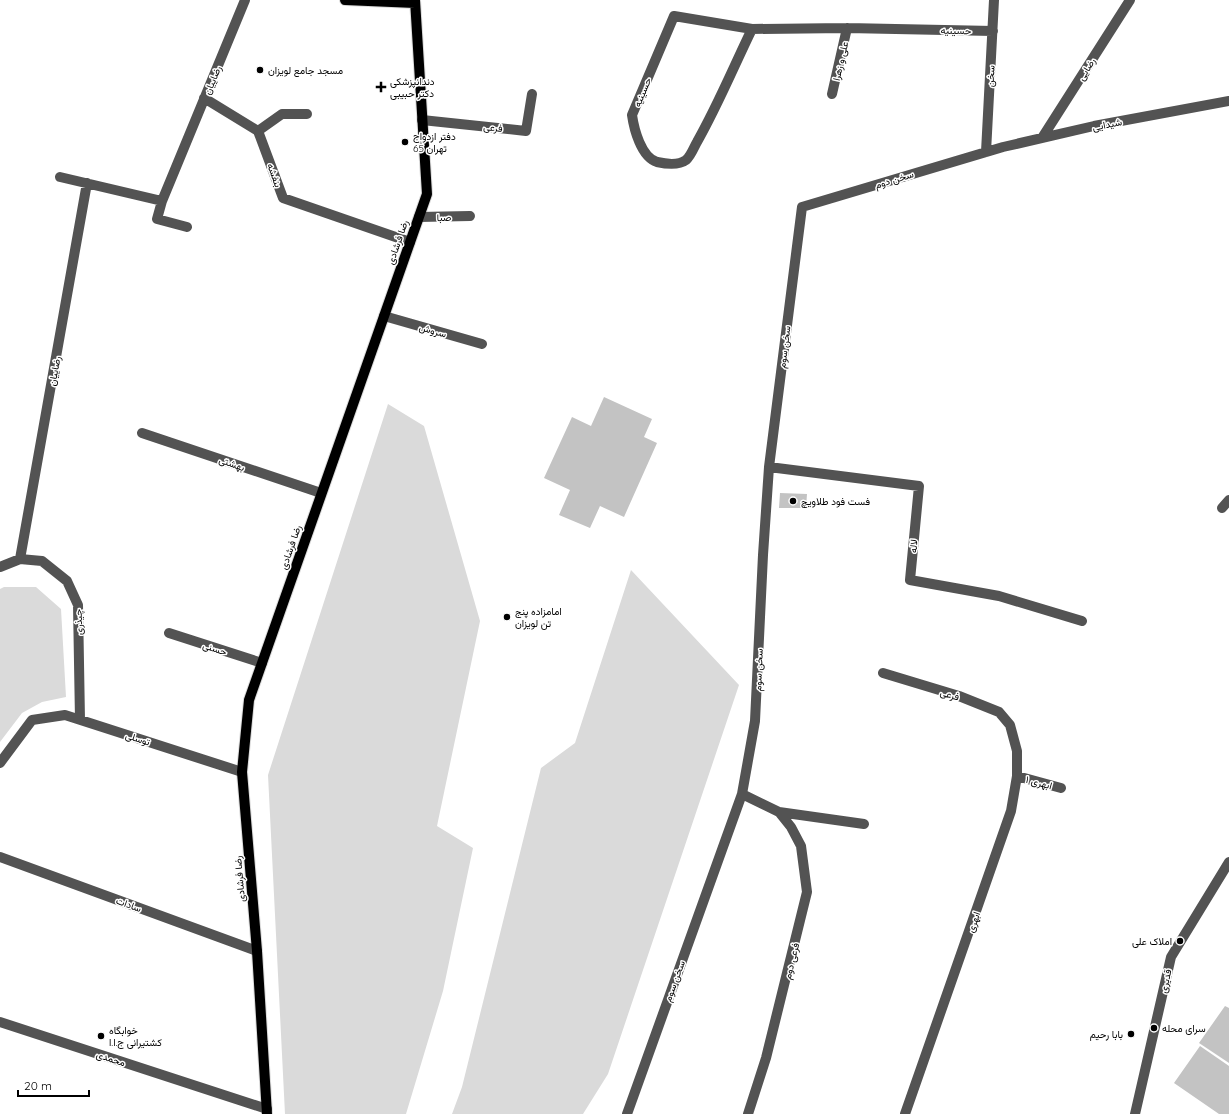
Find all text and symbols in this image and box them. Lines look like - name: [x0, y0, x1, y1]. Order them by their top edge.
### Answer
- street label: حسینیه: [940, 24, 972, 37]
- street label: علی و زهرا: [830, 40, 851, 82]
- street label: رضایی: [1074, 55, 1098, 83]
- street label: رضاییان: [201, 64, 224, 97]
- place label: مسجد جامع لویزان: [268, 64, 343, 77]
- marker: مسجد جامع لویزان: [255, 65, 265, 75]
- street label: سخن: [983, 65, 998, 87]
- place label: دندانپزشکی دکتر حبیبی: [390, 75, 435, 100]
- street label: حسینیه: [630, 75, 655, 109]
- marker: دندانپزشکی دکتر حبیبی: [375, 81, 387, 93]
- street label: شیدایی: [1091, 115, 1123, 134]
- street label: فرعی: [483, 120, 504, 135]
- place label: دفتر ازدواج 65 تهران: [413, 130, 456, 155]
- marker: دفتر ازدواج 65 تهران: [400, 137, 410, 147]
- street label: بنفشه: [264, 161, 285, 189]
- street label: سخن دوم: [873, 167, 915, 192]
- street label: صبا: [437, 211, 451, 224]
- street label: رضا فرشادی: [384, 218, 411, 266]
- street label: سروش: [418, 320, 448, 341]
- street label: سخن سوم: [775, 325, 794, 369]
- street label: رضاییان: [45, 355, 64, 387]
- street label: بهشتی: [217, 453, 246, 474]
- place label: فست فود طلاویچ: [801, 495, 871, 508]
- marker: فست فود طلاویچ: [788, 496, 798, 506]
- street label: رضا فرشادی: [277, 523, 304, 571]
- street label: لاله: [906, 539, 921, 553]
- place label: امامزاده پنج تن لویزان: [515, 605, 562, 630]
- street label: چیذری: [72, 608, 86, 635]
- marker: امامزاده پنج تن لویزان: [502, 612, 512, 622]
- street label: حسنی: [201, 638, 229, 659]
- street label: سخن سوم: [751, 648, 766, 692]
- street label: فرعی: [939, 685, 961, 704]
- street label: توسلی: [124, 728, 152, 749]
- street label: ابهری ۱: [1024, 773, 1053, 792]
- street label: رضا فرشادی: [231, 855, 248, 903]
- street label: سادات: [114, 894, 144, 915]
- street label: ابهری: [964, 910, 983, 934]
- place label: املاک علی: [1132, 935, 1172, 948]
- marker: املاک علی: [1175, 936, 1185, 946]
- street label: فرعی دوم: [781, 941, 802, 981]
- street label: سخن سوم: [661, 959, 688, 1004]
- street label: قدیری: [1156, 967, 1175, 994]
- place label: سرای محله: [1162, 1022, 1206, 1035]
- marker: سرای محله: [1149, 1023, 1159, 1033]
- place label: خوابگاه کشتیرانی ج.ا.ا: [109, 1024, 163, 1049]
- place label: بابا رحیم: [1090, 1028, 1123, 1041]
- marker: بابا رحیم: [1126, 1029, 1136, 1039]
- marker: خوابگاه کشتیرانی ج.ا.ا: [96, 1031, 106, 1041]
- street label: محمدی: [94, 1048, 127, 1069]
- scale bar: [18, 1072, 89, 1098]
- text: 20 m: [24, 1078, 52, 1093]

